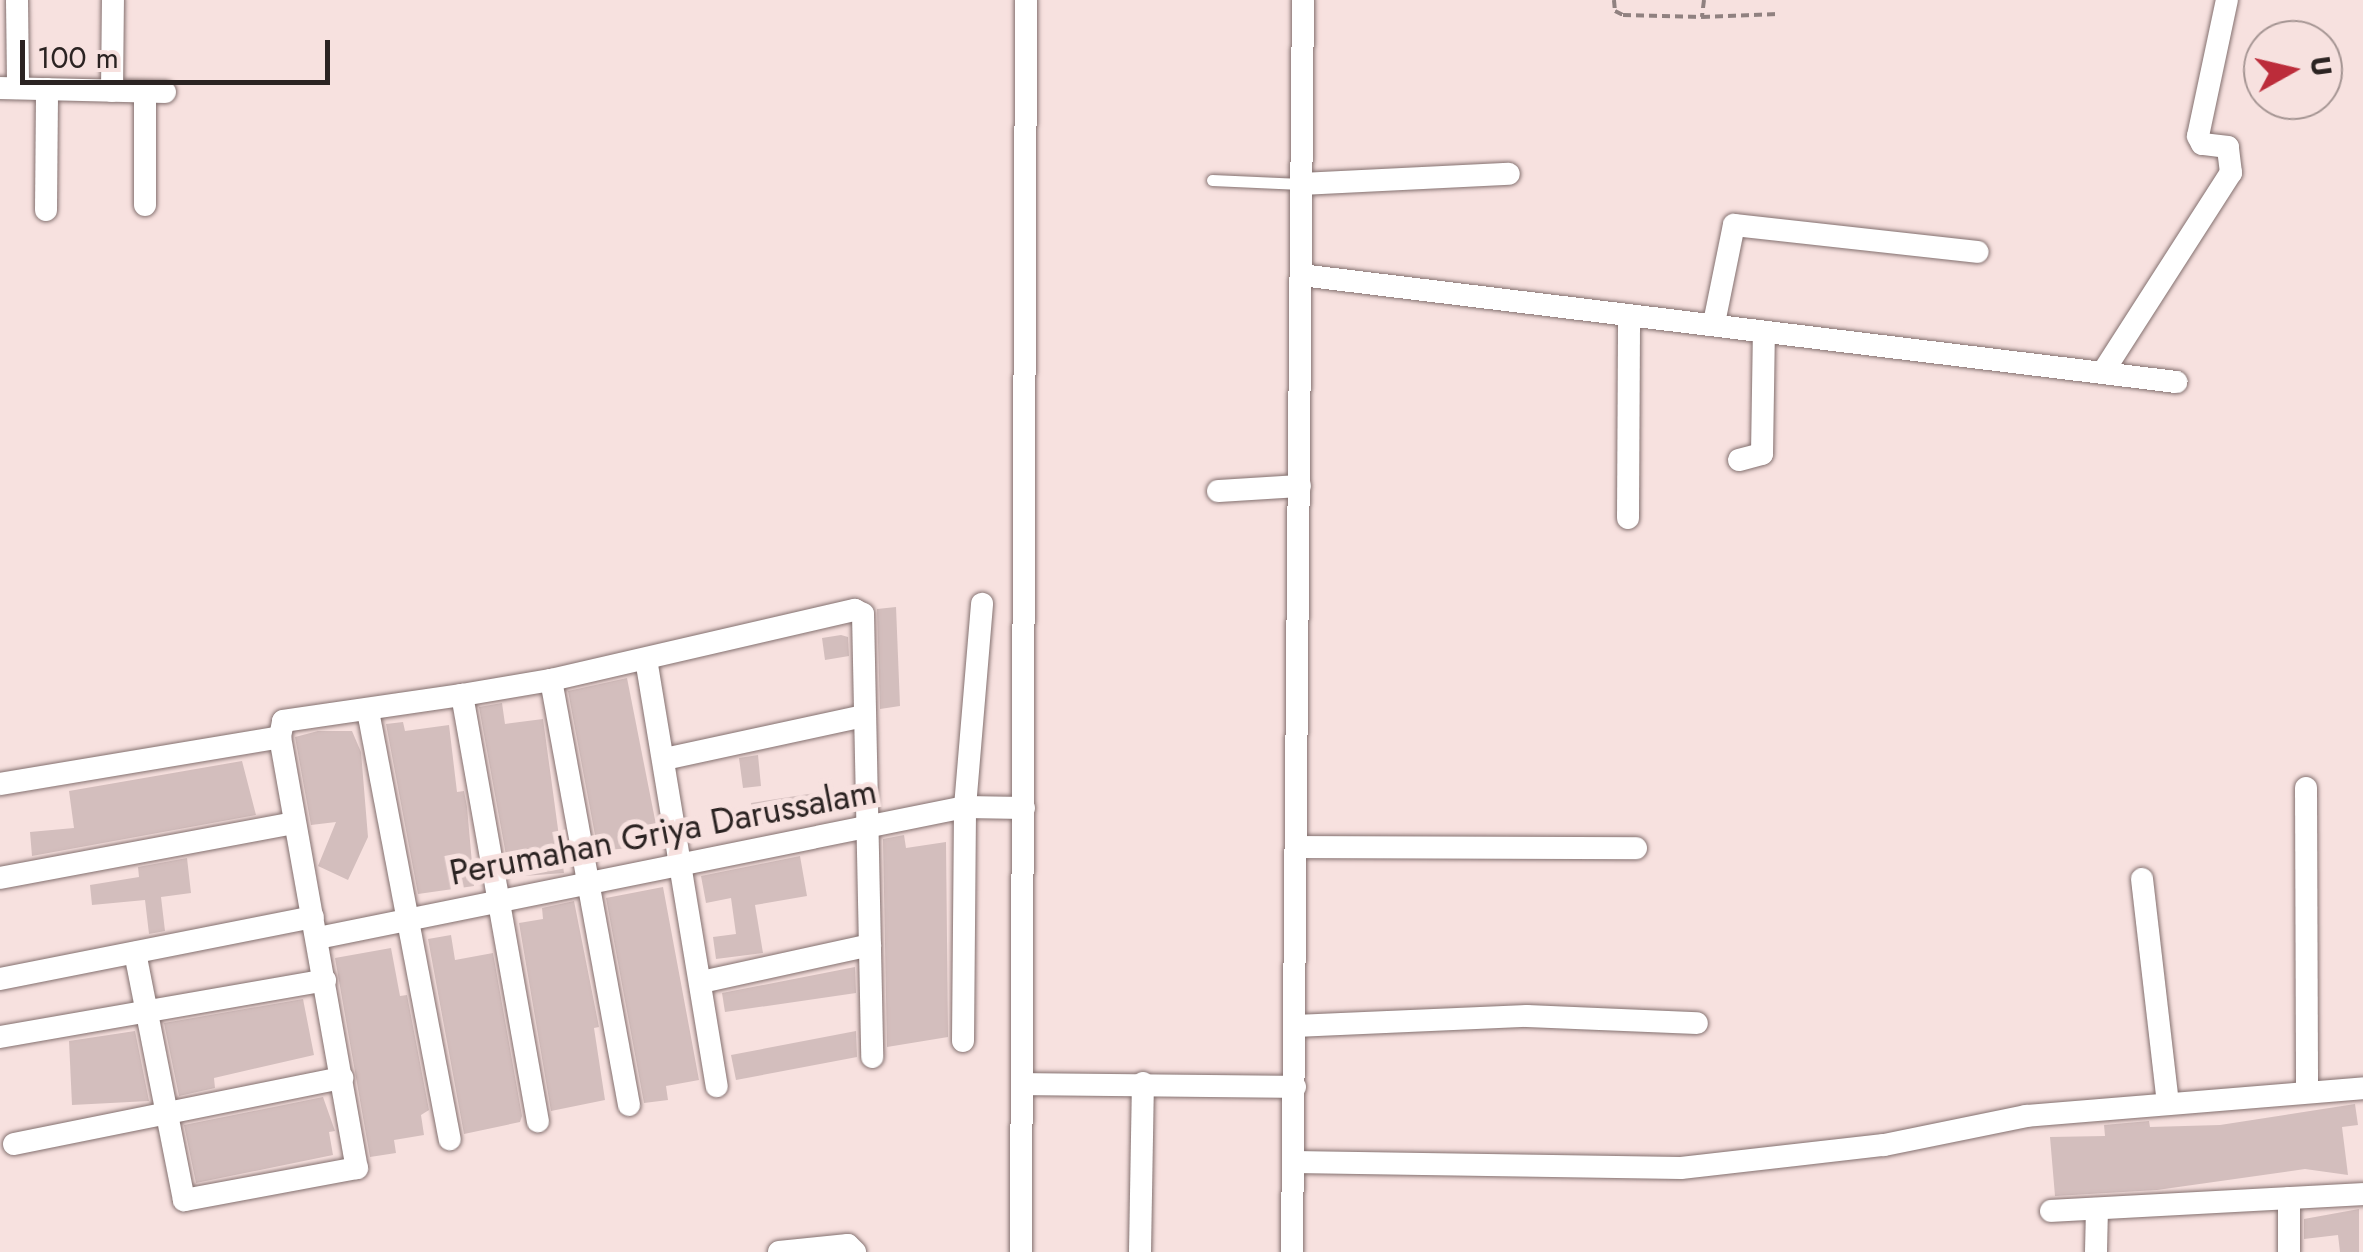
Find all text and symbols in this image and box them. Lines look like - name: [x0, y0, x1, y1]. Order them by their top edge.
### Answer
- scale bar: [25, 20, 335, 82]
- north arrow: [2243, 20, 2343, 120]
- text: 100 m: [37, 36, 119, 79]
- text: U: [2300, 53, 2343, 79]
- street label: Perumahan Griya Darussalam: [446, 770, 880, 894]

